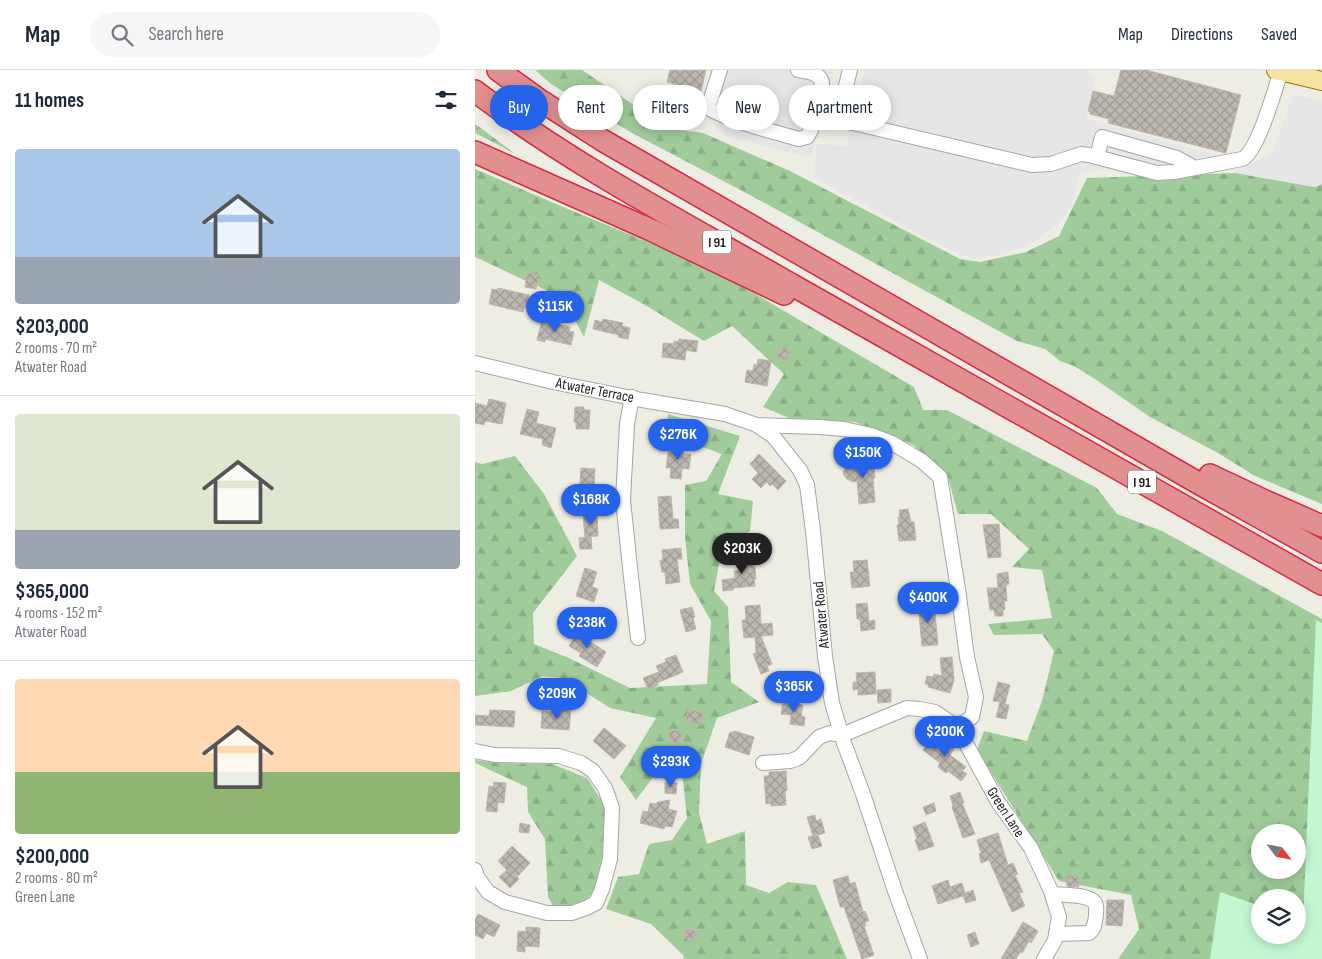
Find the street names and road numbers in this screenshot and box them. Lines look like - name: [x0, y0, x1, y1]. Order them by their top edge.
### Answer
- road number: I 91: [703, 230, 731, 253]
- street label: Atwater Terrace: [553, 373, 636, 407]
- road number: I 91: [1128, 471, 1156, 494]
- street label: Atwater Road: [809, 581, 834, 650]
- street label: Green Lane: [982, 784, 1029, 841]

